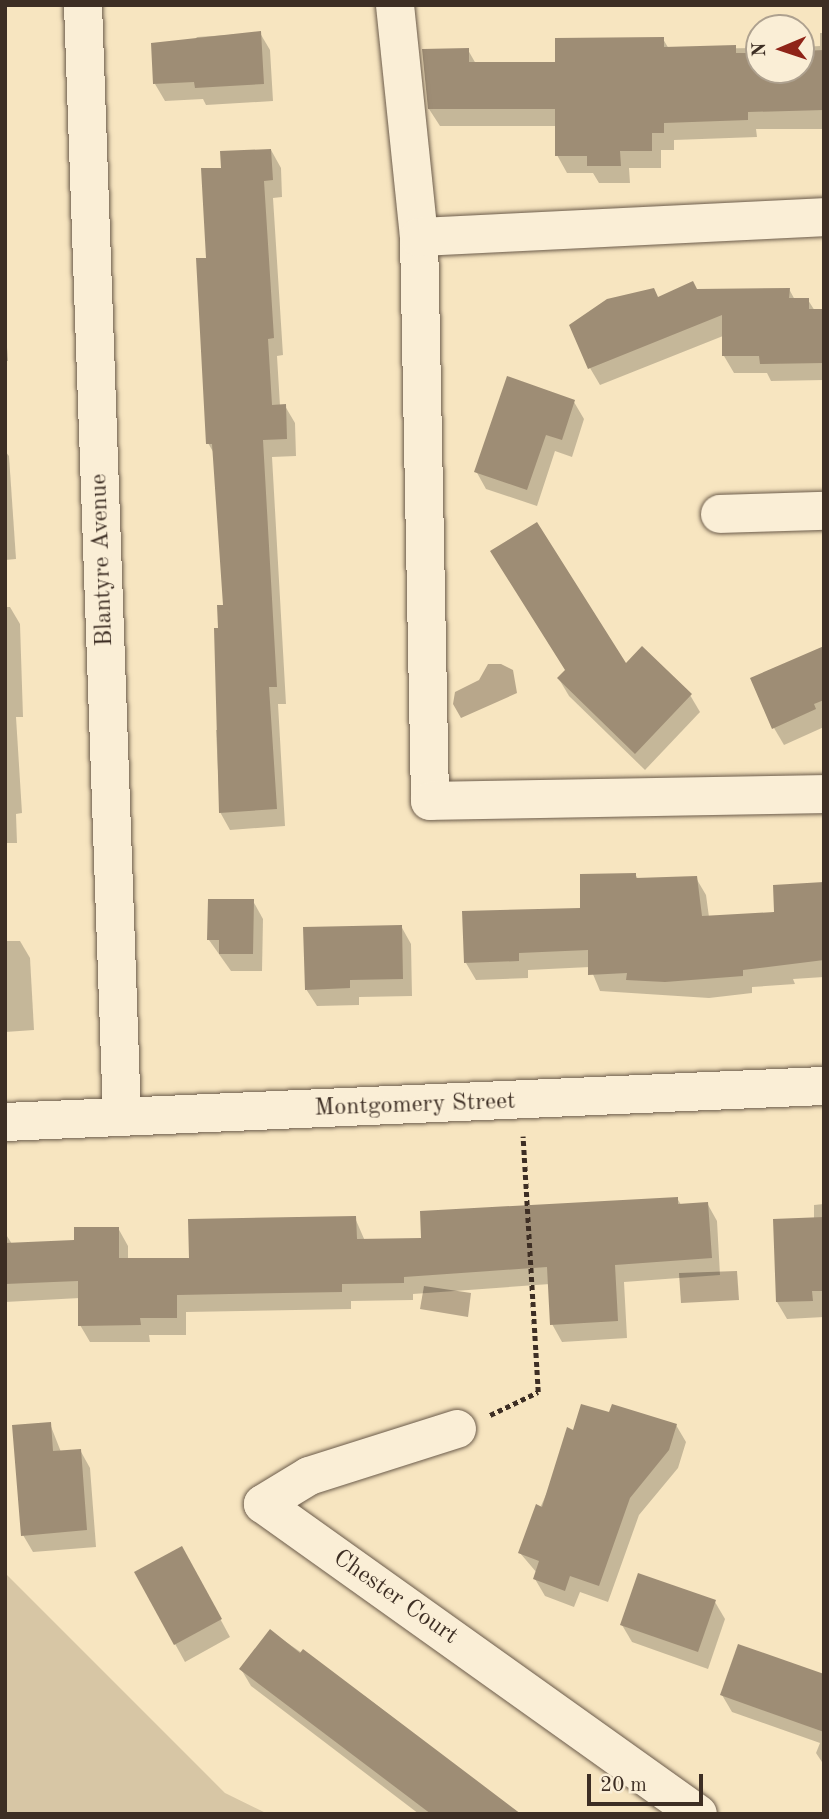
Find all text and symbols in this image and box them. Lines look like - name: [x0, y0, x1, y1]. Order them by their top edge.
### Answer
- north arrow: [745, 14, 815, 84]
- text: N: [751, 42, 770, 57]
- street label: Blantyre Avenue: [86, 473, 120, 647]
- street label: Montgomery Street: [314, 1088, 516, 1124]
- street label: Chester Court: [327, 1544, 463, 1652]
- scale bar: [591, 1759, 706, 1803]
- text: 20 m: [600, 1775, 647, 1796]

